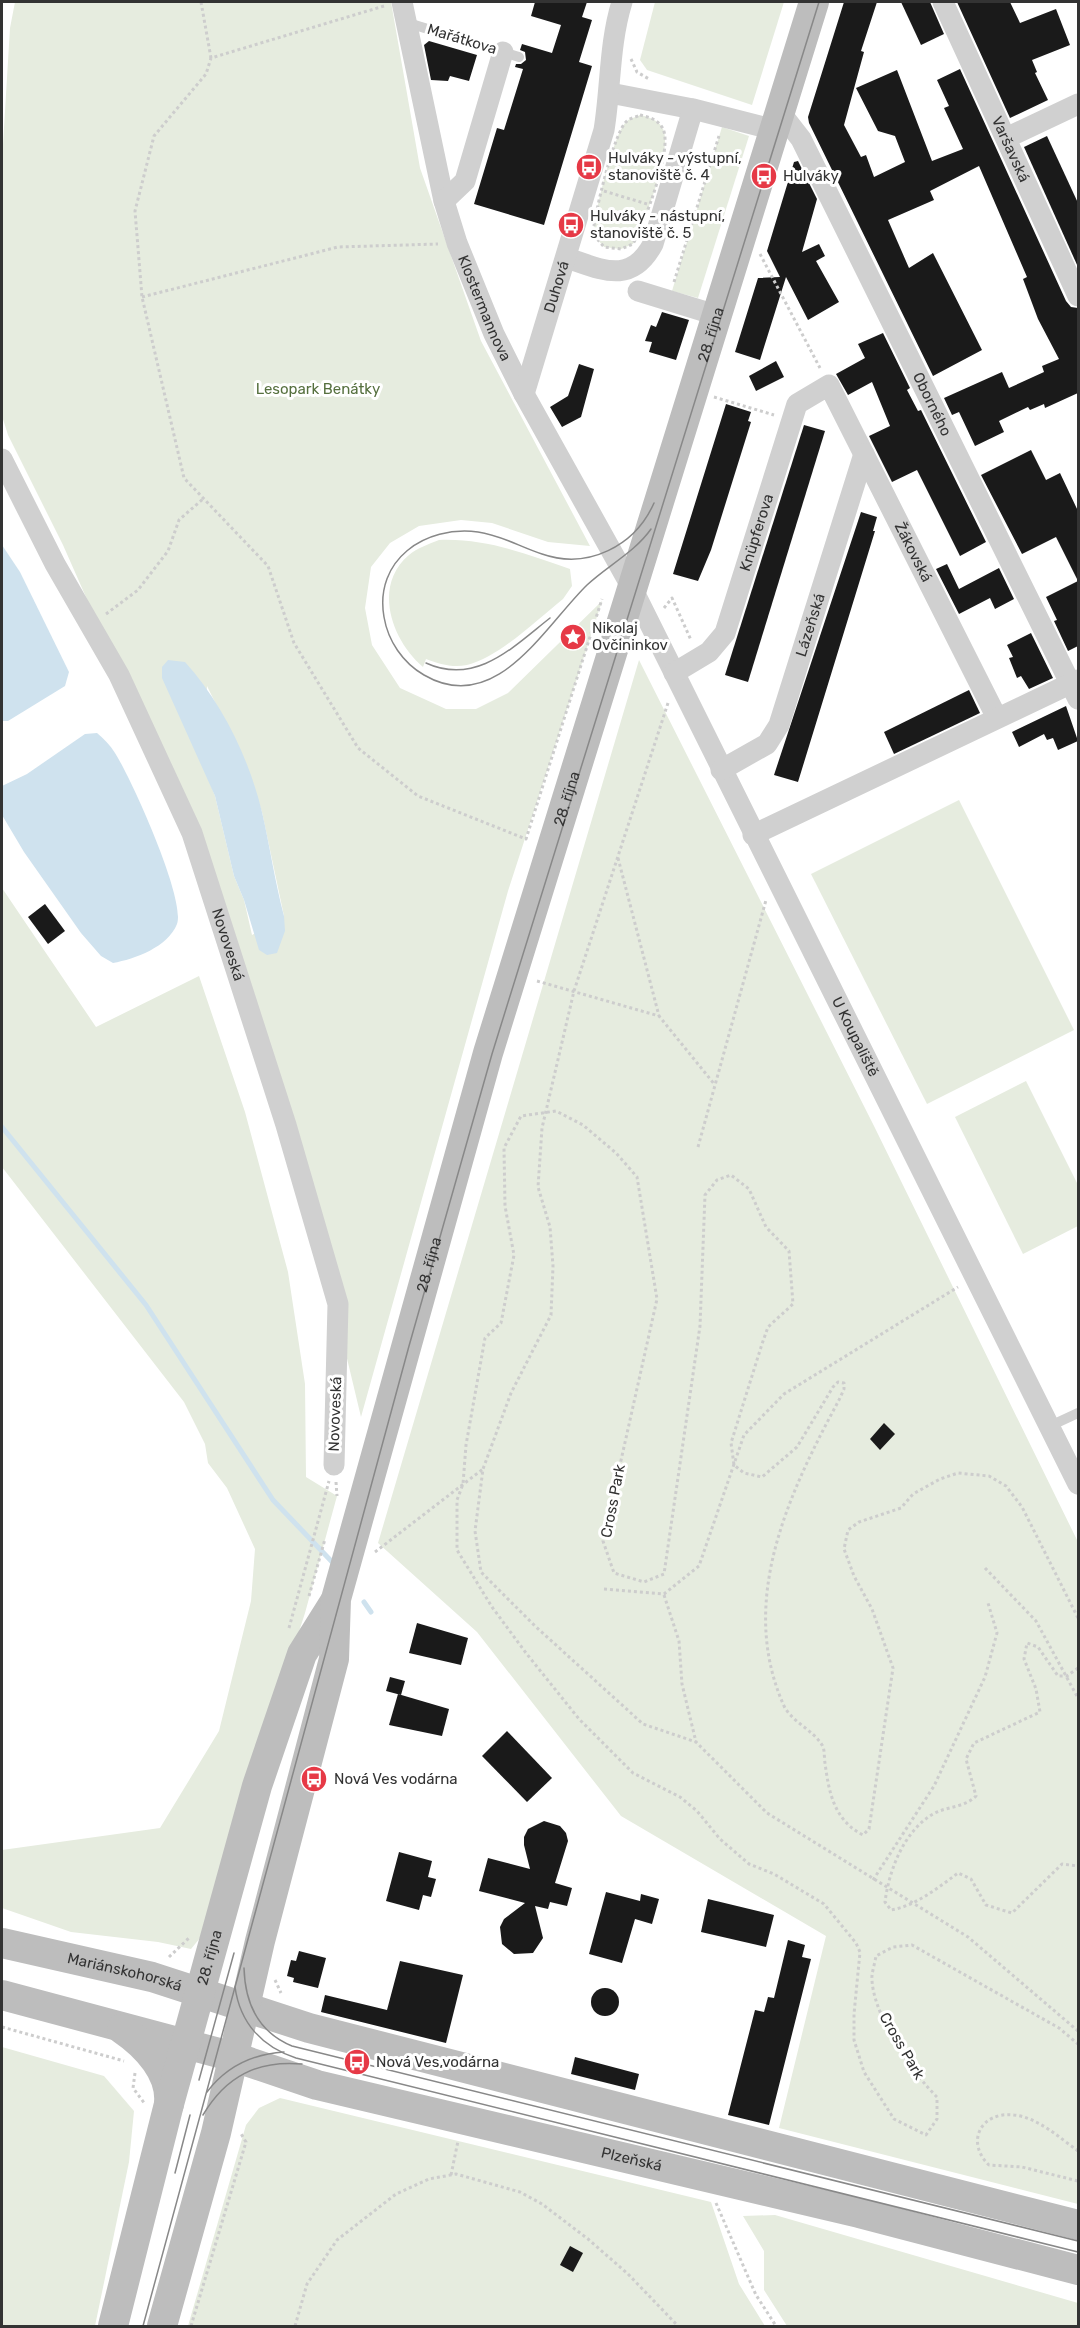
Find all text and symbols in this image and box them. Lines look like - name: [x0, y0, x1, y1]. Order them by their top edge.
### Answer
- street label: Mařátkova: [425, 20, 499, 58]
- street label: Varšavská: [988, 113, 1033, 185]
- place label: Hulváky - výstupní, stanoviště č. 4: [608, 149, 742, 184]
- bus stop icon: Hulváky - výstupní, stanoviště č. 4: [574, 152, 604, 182]
- bus stop icon: Hulváky: [749, 161, 779, 191]
- place label: Hulváky: [783, 167, 839, 185]
- place label: Hulváky - nástupní, stanoviště č. 5: [590, 207, 725, 242]
- bus stop icon: Hulváky - nástupní, stanoviště č. 5: [556, 210, 586, 240]
- street label: Klostermannova: [454, 253, 515, 364]
- street label: Duhová: [540, 259, 573, 315]
- street label: 28. října: [694, 305, 728, 364]
- street label: Oborného: [909, 369, 955, 439]
- park label: Lesopark Benátky: [256, 380, 380, 398]
- street label: Knüpferova: [736, 492, 777, 573]
- street label: Žákovská: [891, 519, 936, 585]
- street label: Lázeňská: [792, 591, 829, 659]
- place label: Nikolaj Ovčininkov: [592, 619, 668, 654]
- place icon: Nikolaj Ovčininkov: [558, 622, 588, 652]
- street label: 28. října: [550, 769, 584, 828]
- street label: Novoveská: [208, 906, 248, 983]
- street label: U Koupaliště: [828, 994, 883, 1080]
- street label: 28. října: [413, 1235, 445, 1294]
- street label: Novoveská: [325, 1376, 345, 1452]
- street label: Cross Park: [597, 1463, 629, 1539]
- bus stop icon: Nová Ves vodárna: [299, 1764, 329, 1794]
- place label: Nová Ves vodárna: [334, 1770, 458, 1788]
- street label: 28. října: [193, 1928, 226, 1987]
- street label: Mariánskohorská: [66, 1949, 184, 1995]
- street label: Cross Park: [876, 2009, 929, 2083]
- bus stop icon: Nová Ves,vodárna: [342, 2047, 372, 2077]
- place label: Nová Ves,vodárna: [376, 2053, 499, 2071]
- street label: Plzeňská: [599, 2143, 664, 2175]

